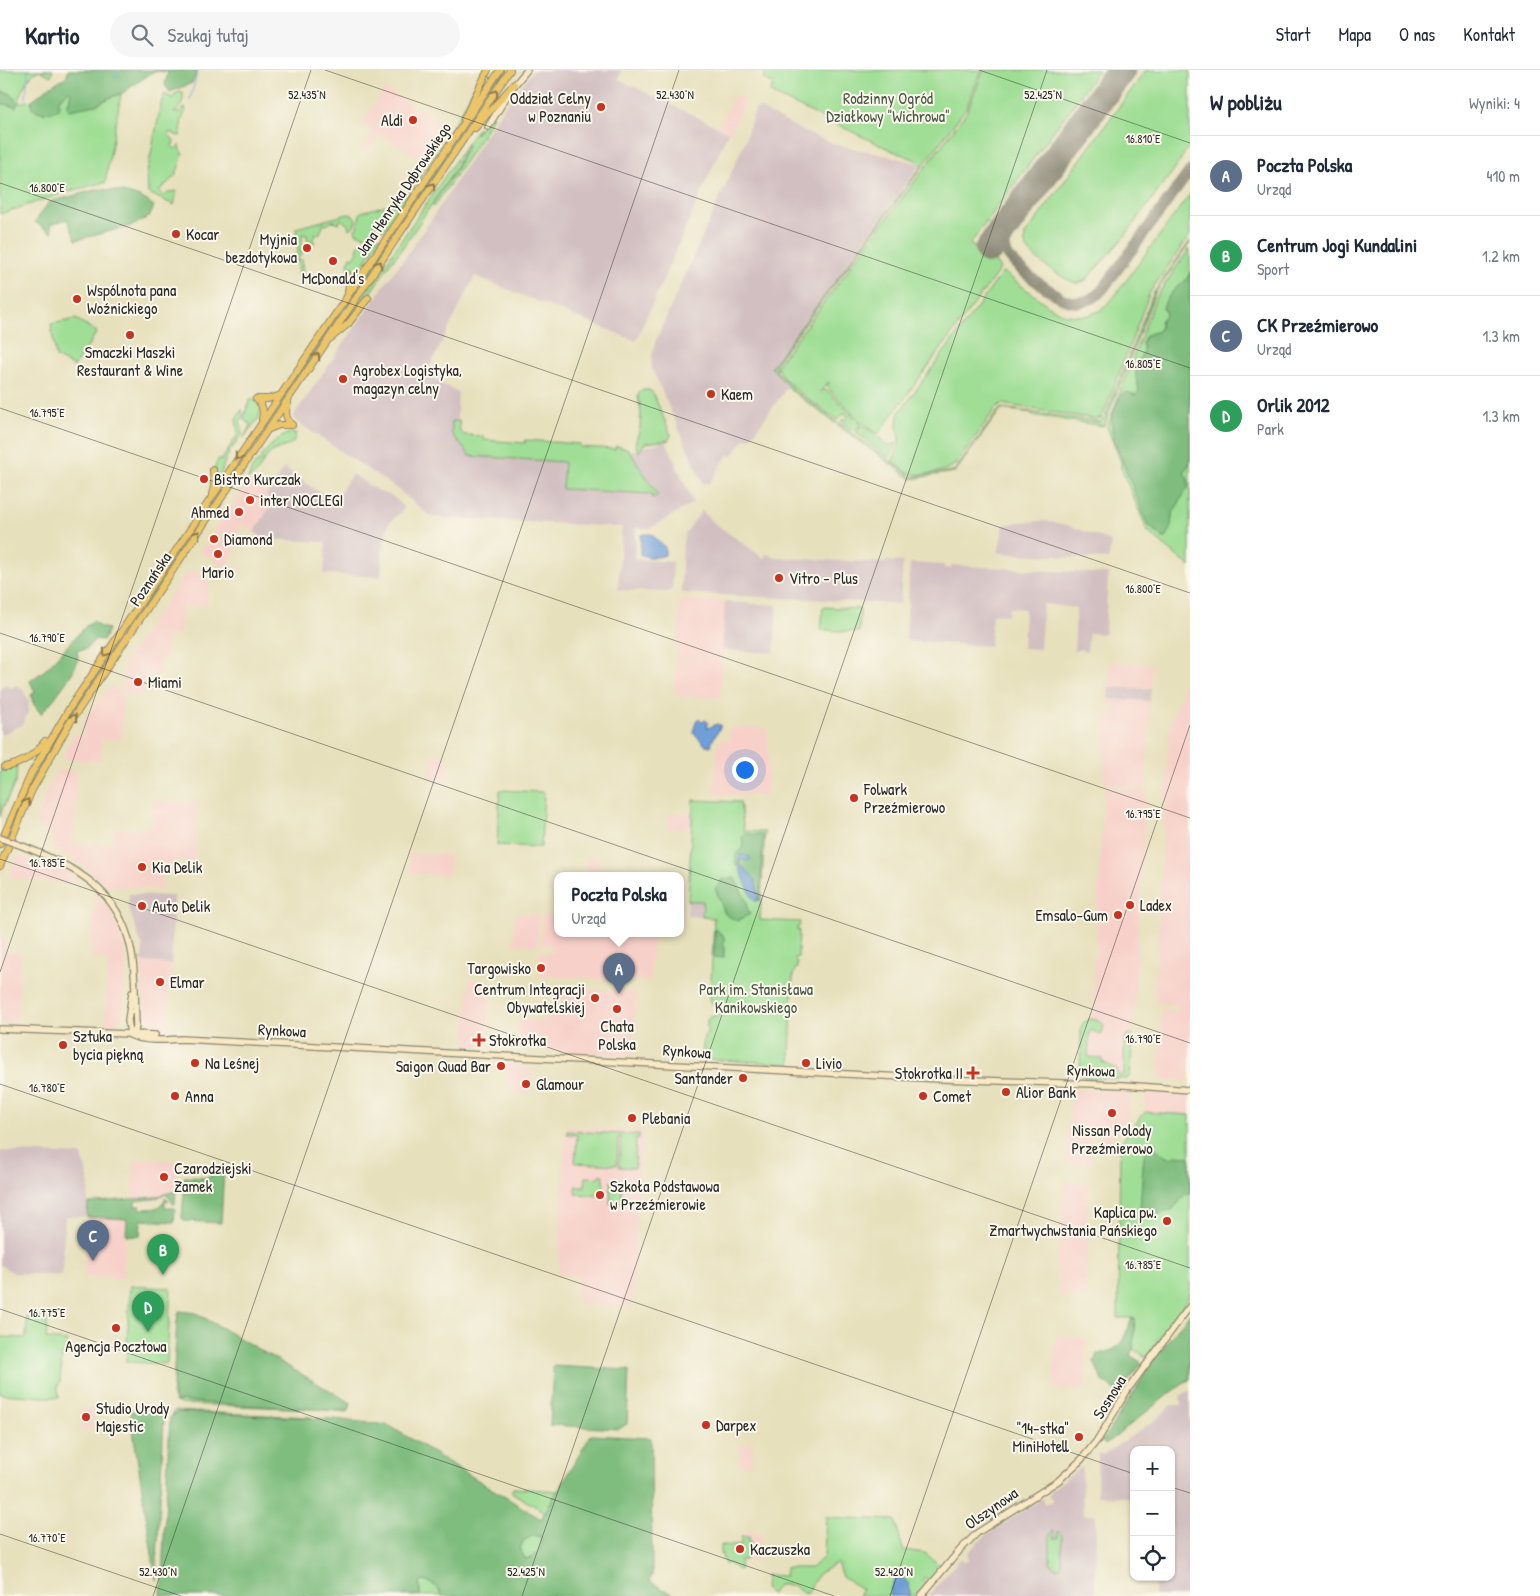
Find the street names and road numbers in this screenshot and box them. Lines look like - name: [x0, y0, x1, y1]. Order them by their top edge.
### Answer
- street label: Jana Henryka Dąbrowskiego: [350, 117, 456, 260]
- street label: Poznańska: [124, 548, 176, 610]
- street label: Rynkowa: [257, 1018, 307, 1042]
- street label: Rynkowa: [662, 1038, 712, 1064]
- street label: Rynkowa: [1067, 1058, 1115, 1082]
- street label: Sosnowa: [1087, 1371, 1131, 1423]
- street label: Olszynowa: [960, 1482, 1022, 1534]

